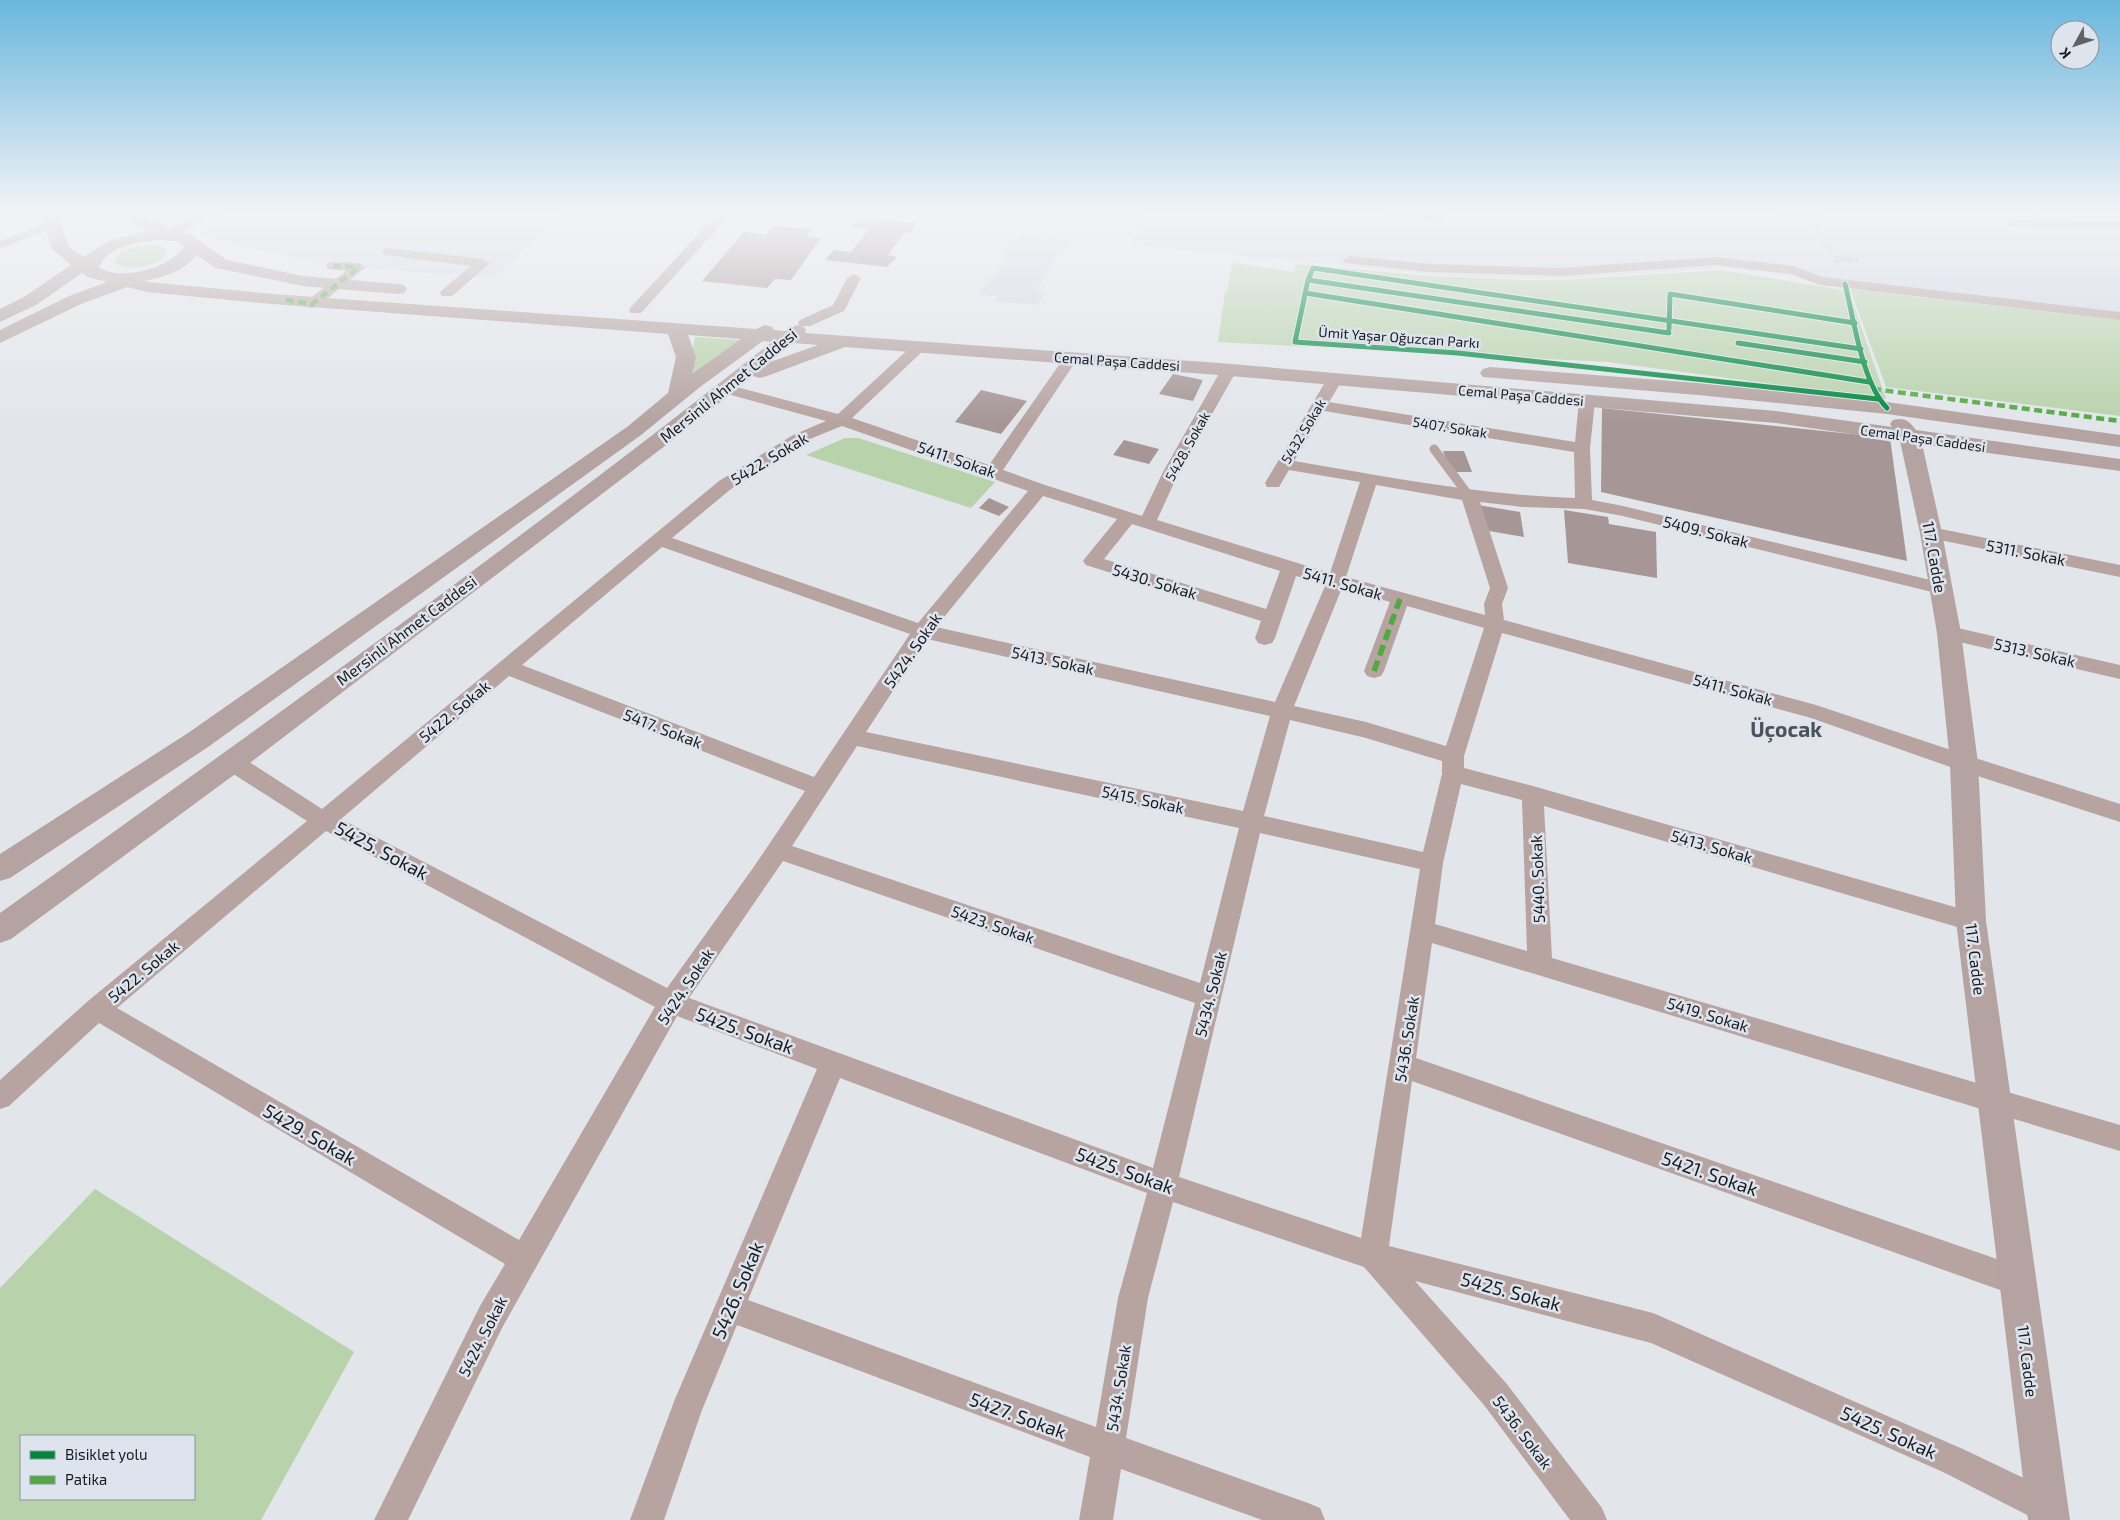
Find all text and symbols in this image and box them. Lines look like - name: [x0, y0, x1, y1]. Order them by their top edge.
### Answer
- north arrow: [2050, 20, 2100, 70]
- text: K: [2055, 45, 2074, 63]
- street label: Ümit Yaşar Oğuzcan Parkı: [1318, 323, 1480, 352]
- street label: Mersinli Ahmet Caddesi: [656, 324, 800, 446]
- street label: Cemal Paşa Caddesi: [1053, 348, 1180, 375]
- street label: Cemal Paşa Caddesi: [1457, 381, 1585, 410]
- street label: 5432 Sokak: [1277, 395, 1329, 467]
- street label: 5428. Sokak: [1161, 408, 1213, 484]
- street label: 5407. Sokak: [1412, 413, 1488, 441]
- street label: Cemal Paşa Caddesi: [1859, 421, 1987, 456]
- street label: 5422. Sokak: [727, 428, 811, 488]
- street label: 5411. Sokak: [915, 437, 999, 481]
- street label: 5409. Sokak: [1661, 511, 1751, 551]
- street label: 117. Cadde: [1919, 520, 1951, 594]
- street label: 5311. Sokak: [1985, 535, 2067, 569]
- street label: 5430. Sokak: [1110, 559, 1200, 603]
- street label: 5411. Sokak: [1301, 563, 1385, 603]
- street label: Mersinli Ahmet Caddesi: [332, 571, 480, 689]
- street label: 5424. Sokak: [879, 609, 945, 691]
- street label: 5313. Sokak: [1992, 633, 2078, 671]
- street label: 5413. Sokak: [1010, 642, 1096, 678]
- street label: 5411. Sokak: [1691, 669, 1775, 709]
- street label: 5422. Sokak: [415, 676, 493, 746]
- street label: 5417. Sokak: [621, 704, 705, 752]
- district label: Üçocak: [1750, 716, 1822, 743]
- street label: 5415. Sokak: [1100, 781, 1186, 817]
- street label: 5425. Sokak: [331, 816, 433, 884]
- street label: 5413. Sokak: [1669, 825, 1755, 867]
- street label: 5440. Sokak: [1526, 835, 1548, 923]
- street label: 5423. Sokak: [949, 901, 1037, 947]
- street label: 117. Cadde: [1962, 922, 1990, 996]
- street label: 5422. Sokak: [104, 936, 182, 1006]
- street label: 5424. Sokak: [653, 944, 717, 1028]
- street label: 5434. Sokak: [1190, 949, 1230, 1039]
- street label: 5419. Sokak: [1665, 993, 1751, 1035]
- street label: 5436. Sokak: [1390, 995, 1422, 1083]
- street label: 5425. Sokak: [693, 1002, 797, 1058]
- street label: 5429. Sokak: [260, 1098, 361, 1170]
- street label: 5425. Sokak: [1073, 1142, 1177, 1198]
- street label: 5421. Sokak: [1659, 1146, 1761, 1200]
- street label: 5426. Sokak: [706, 1238, 768, 1342]
- street label: 5425. Sokak: [1458, 1267, 1564, 1315]
- street label: 5424. Sokak: [454, 1293, 510, 1379]
- street label: 117. Cadde: [2014, 1324, 2042, 1398]
- street label: 5434. Sokak: [1102, 1343, 1134, 1433]
- street label: 5427. Sokak: [967, 1387, 1070, 1443]
- street label: 5436. Sokak: [1489, 1392, 1557, 1472]
- street label: 5425. Sokak: [1837, 1401, 1941, 1463]
- legend: [20, 1435, 195, 1500]
- text: Bisiklet yolu: [65, 1445, 148, 1463]
- text: Patika: [65, 1470, 107, 1488]

